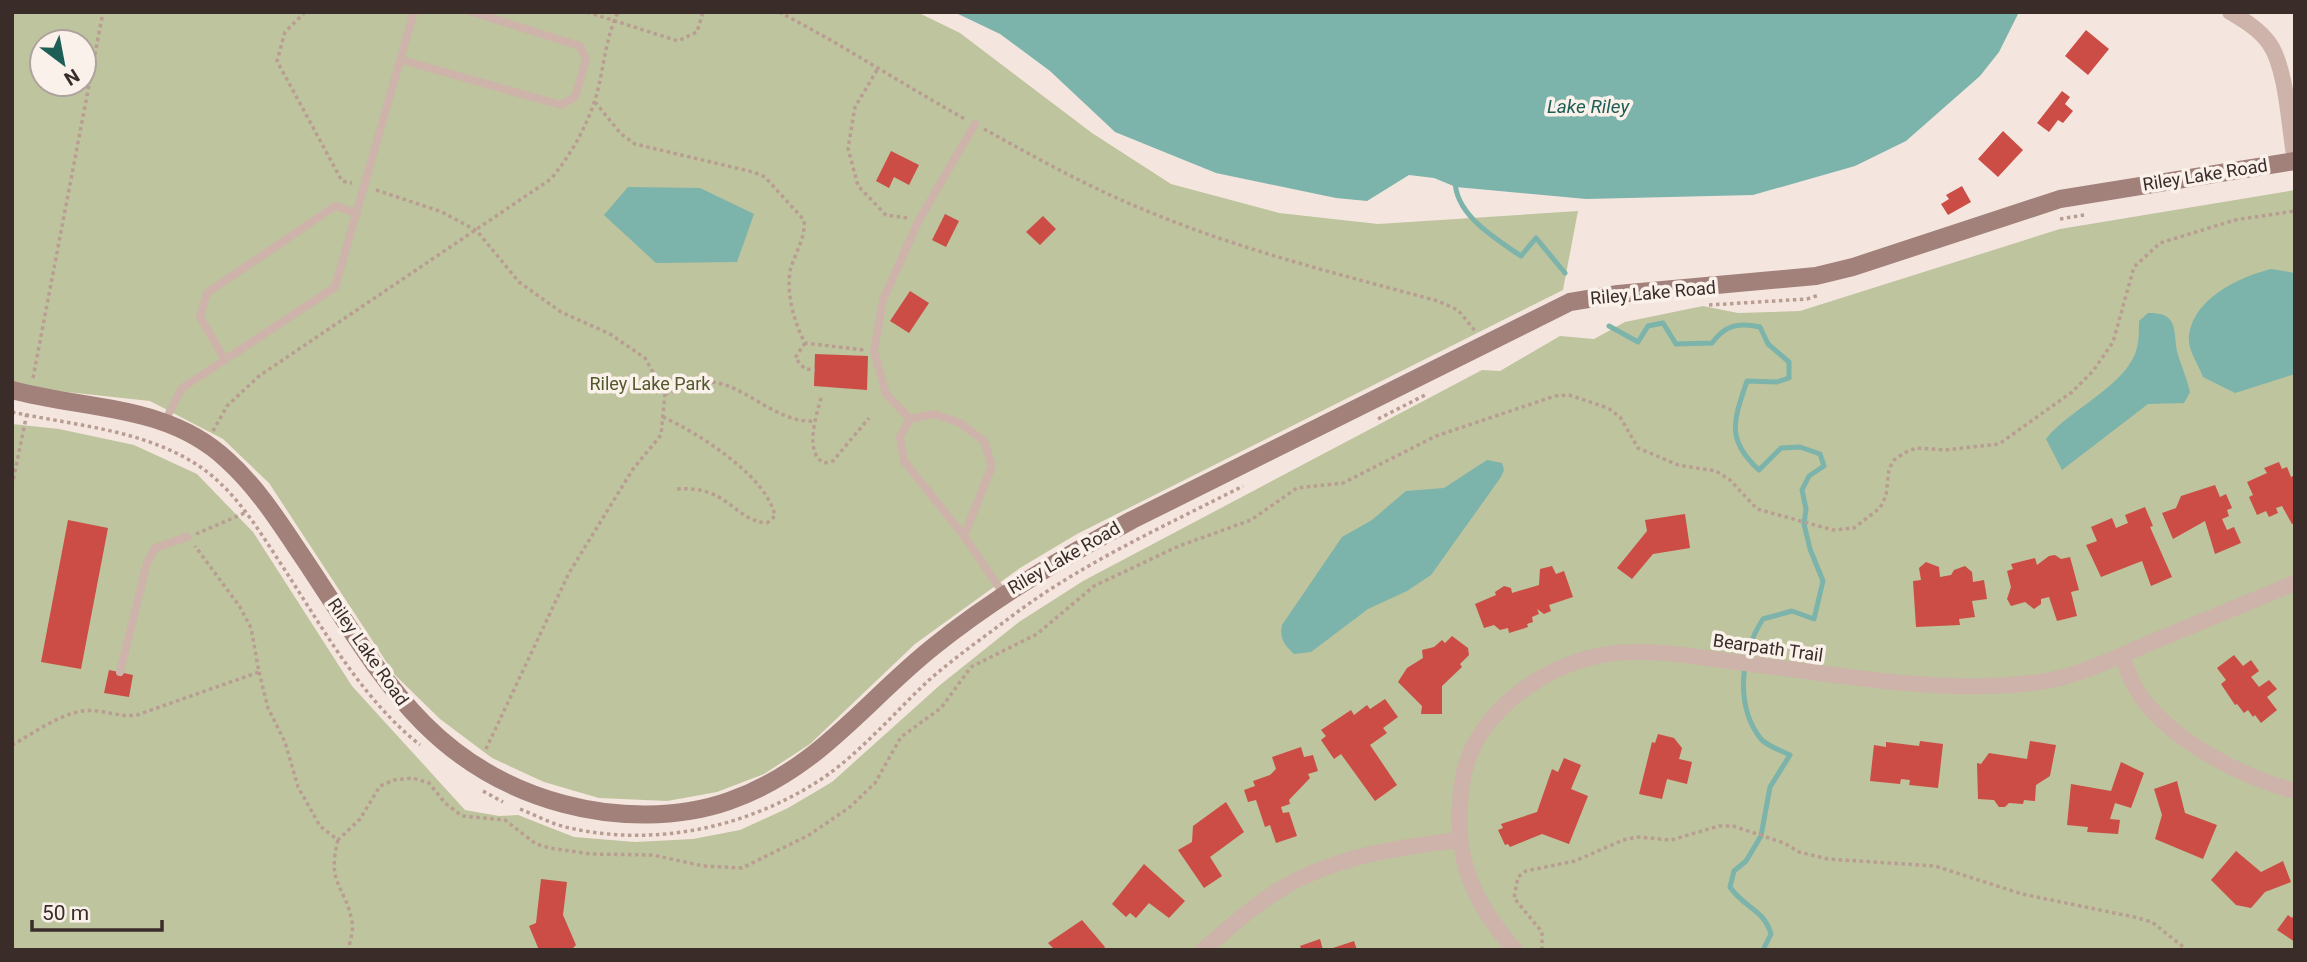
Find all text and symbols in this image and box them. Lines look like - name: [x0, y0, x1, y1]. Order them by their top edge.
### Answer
- north arrow: [28, 28, 98, 98]
- text: N: [60, 64, 84, 90]
- water label: Lake Riley: [1547, 95, 1630, 118]
- street label: Riley Lake Road: [2141, 154, 2269, 195]
- street label: Riley Lake Road: [1589, 277, 1717, 308]
- park label: Riley Lake Park: [590, 373, 711, 394]
- street label: Riley Lake Road: [1004, 517, 1124, 598]
- street label: Riley Lake Road: [324, 594, 413, 709]
- street label: Bearpath Trail: [1712, 629, 1824, 666]
- scale bar: [32, 888, 161, 932]
- text: 50 m: [42, 901, 89, 925]

